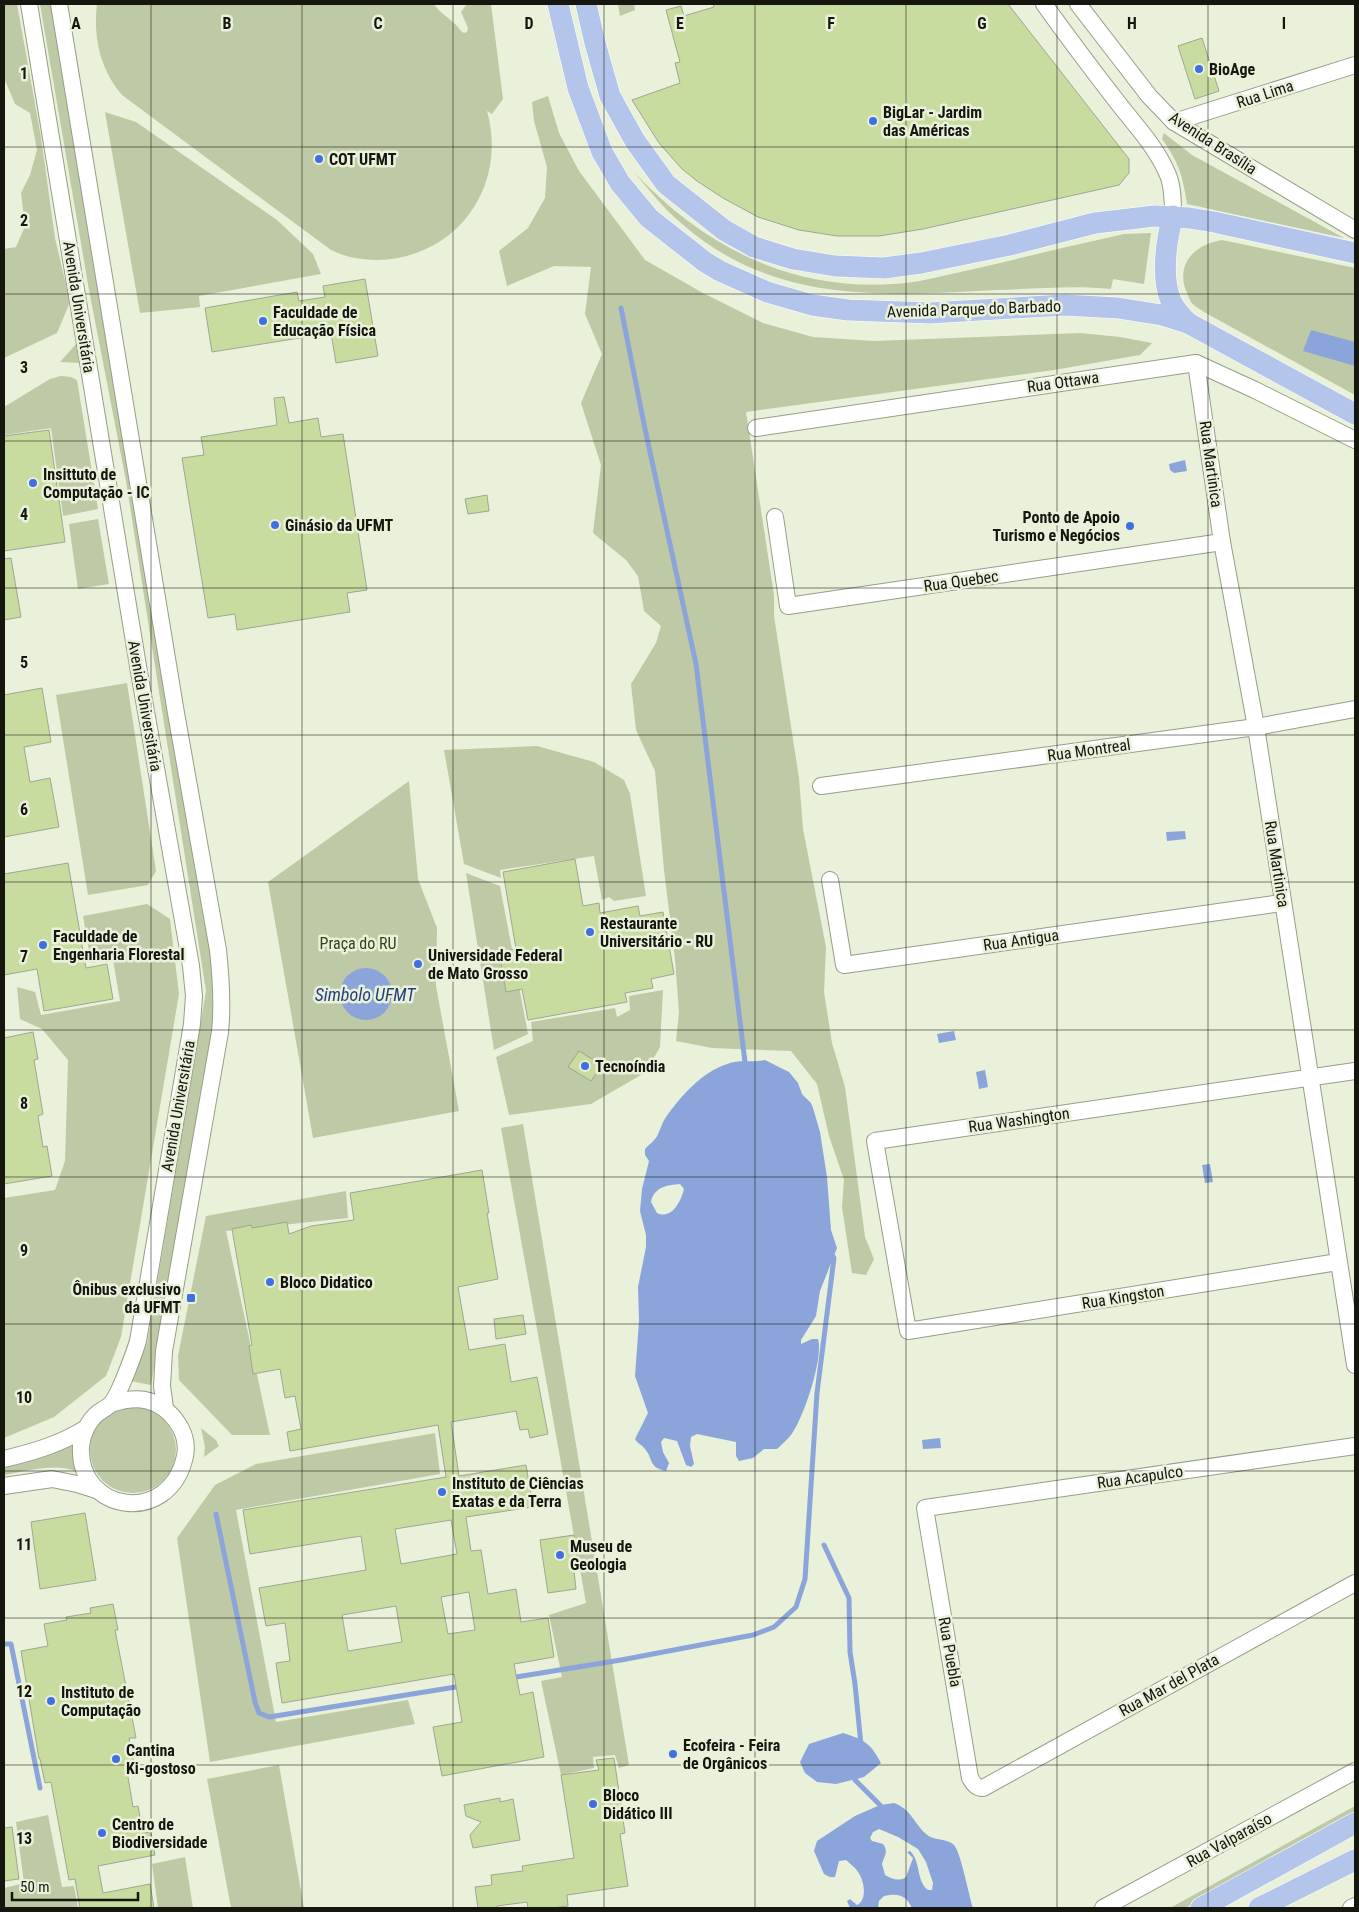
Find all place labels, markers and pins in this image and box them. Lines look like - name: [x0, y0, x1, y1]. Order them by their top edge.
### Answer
- place label: BioAge: [1209, 60, 1256, 79]
- marker: BioAge: [1193, 63, 1205, 75]
- place label: BigLar - Jardim das Américas: [883, 103, 982, 140]
- marker: BigLar - Jardim das Américas: [867, 115, 879, 127]
- place label: COT UFMT: [329, 150, 397, 169]
- marker: COT UFMT: [313, 153, 325, 165]
- place label: Faculdade de Educação Física: [273, 303, 376, 340]
- marker: Faculdade de Educação Física: [257, 315, 269, 327]
- place label: Insittuto de Computação - IC: [43, 465, 150, 502]
- marker: Insittuto de Computação - IC: [27, 477, 39, 489]
- place label: Ponto de Apoio Turismo e Negócios: [992, 508, 1120, 545]
- place label: Ginásio da UFMT: [285, 516, 394, 535]
- marker: Ginásio da UFMT: [269, 519, 281, 531]
- marker: Ponto de Apoio Turismo e Negócios: [1124, 520, 1136, 532]
- place label: Restaurante Universitário - RU: [600, 914, 713, 951]
- marker: Restaurante Universitário - RU: [584, 926, 596, 938]
- place label: Faculdade de Engenharia Florestal: [53, 927, 184, 964]
- marker: Faculdade de Engenharia Florestal: [37, 939, 49, 951]
- place label: Universidade Federal de Mato Grosso: [428, 946, 562, 983]
- marker: Universidade Federal de Mato Grosso: [412, 958, 424, 970]
- place label: Tecnoíndia: [595, 1057, 666, 1076]
- marker: Tecnoíndia: [579, 1060, 591, 1072]
- place label: Bloco Didatico: [280, 1273, 373, 1292]
- marker: Bloco Didatico: [264, 1276, 276, 1288]
- place label: Ônibus exclusivo da UFMT: [72, 1280, 181, 1317]
- marker: Ônibus exclusivo da UFMT: [185, 1292, 197, 1304]
- place label: Instituto de Ciências Exatas e da Terra: [452, 1474, 584, 1511]
- marker: Instituto de Ciências Exatas e da Terra: [436, 1486, 448, 1498]
- place label: Museu de Geologia: [570, 1537, 632, 1574]
- marker: Museu de Geologia: [554, 1549, 566, 1561]
- place label: Instituto de Computação: [61, 1683, 141, 1720]
- marker: Instituto de Computação: [45, 1695, 57, 1707]
- place label: Ecofeira - Feira de Orgânicos: [683, 1736, 781, 1773]
- place label: Cantina Ki-gostoso: [126, 1741, 196, 1778]
- marker: Ecofeira - Feira de Orgânicos: [667, 1748, 679, 1760]
- marker: Cantina Ki-gostoso: [110, 1753, 122, 1765]
- place label: Bloco Didático III: [603, 1786, 672, 1823]
- marker: Bloco Didático III: [587, 1798, 599, 1810]
- place label: Centro de Biodiversidade: [112, 1815, 208, 1852]
- marker: Centro de Biodiversidade: [96, 1827, 108, 1839]

